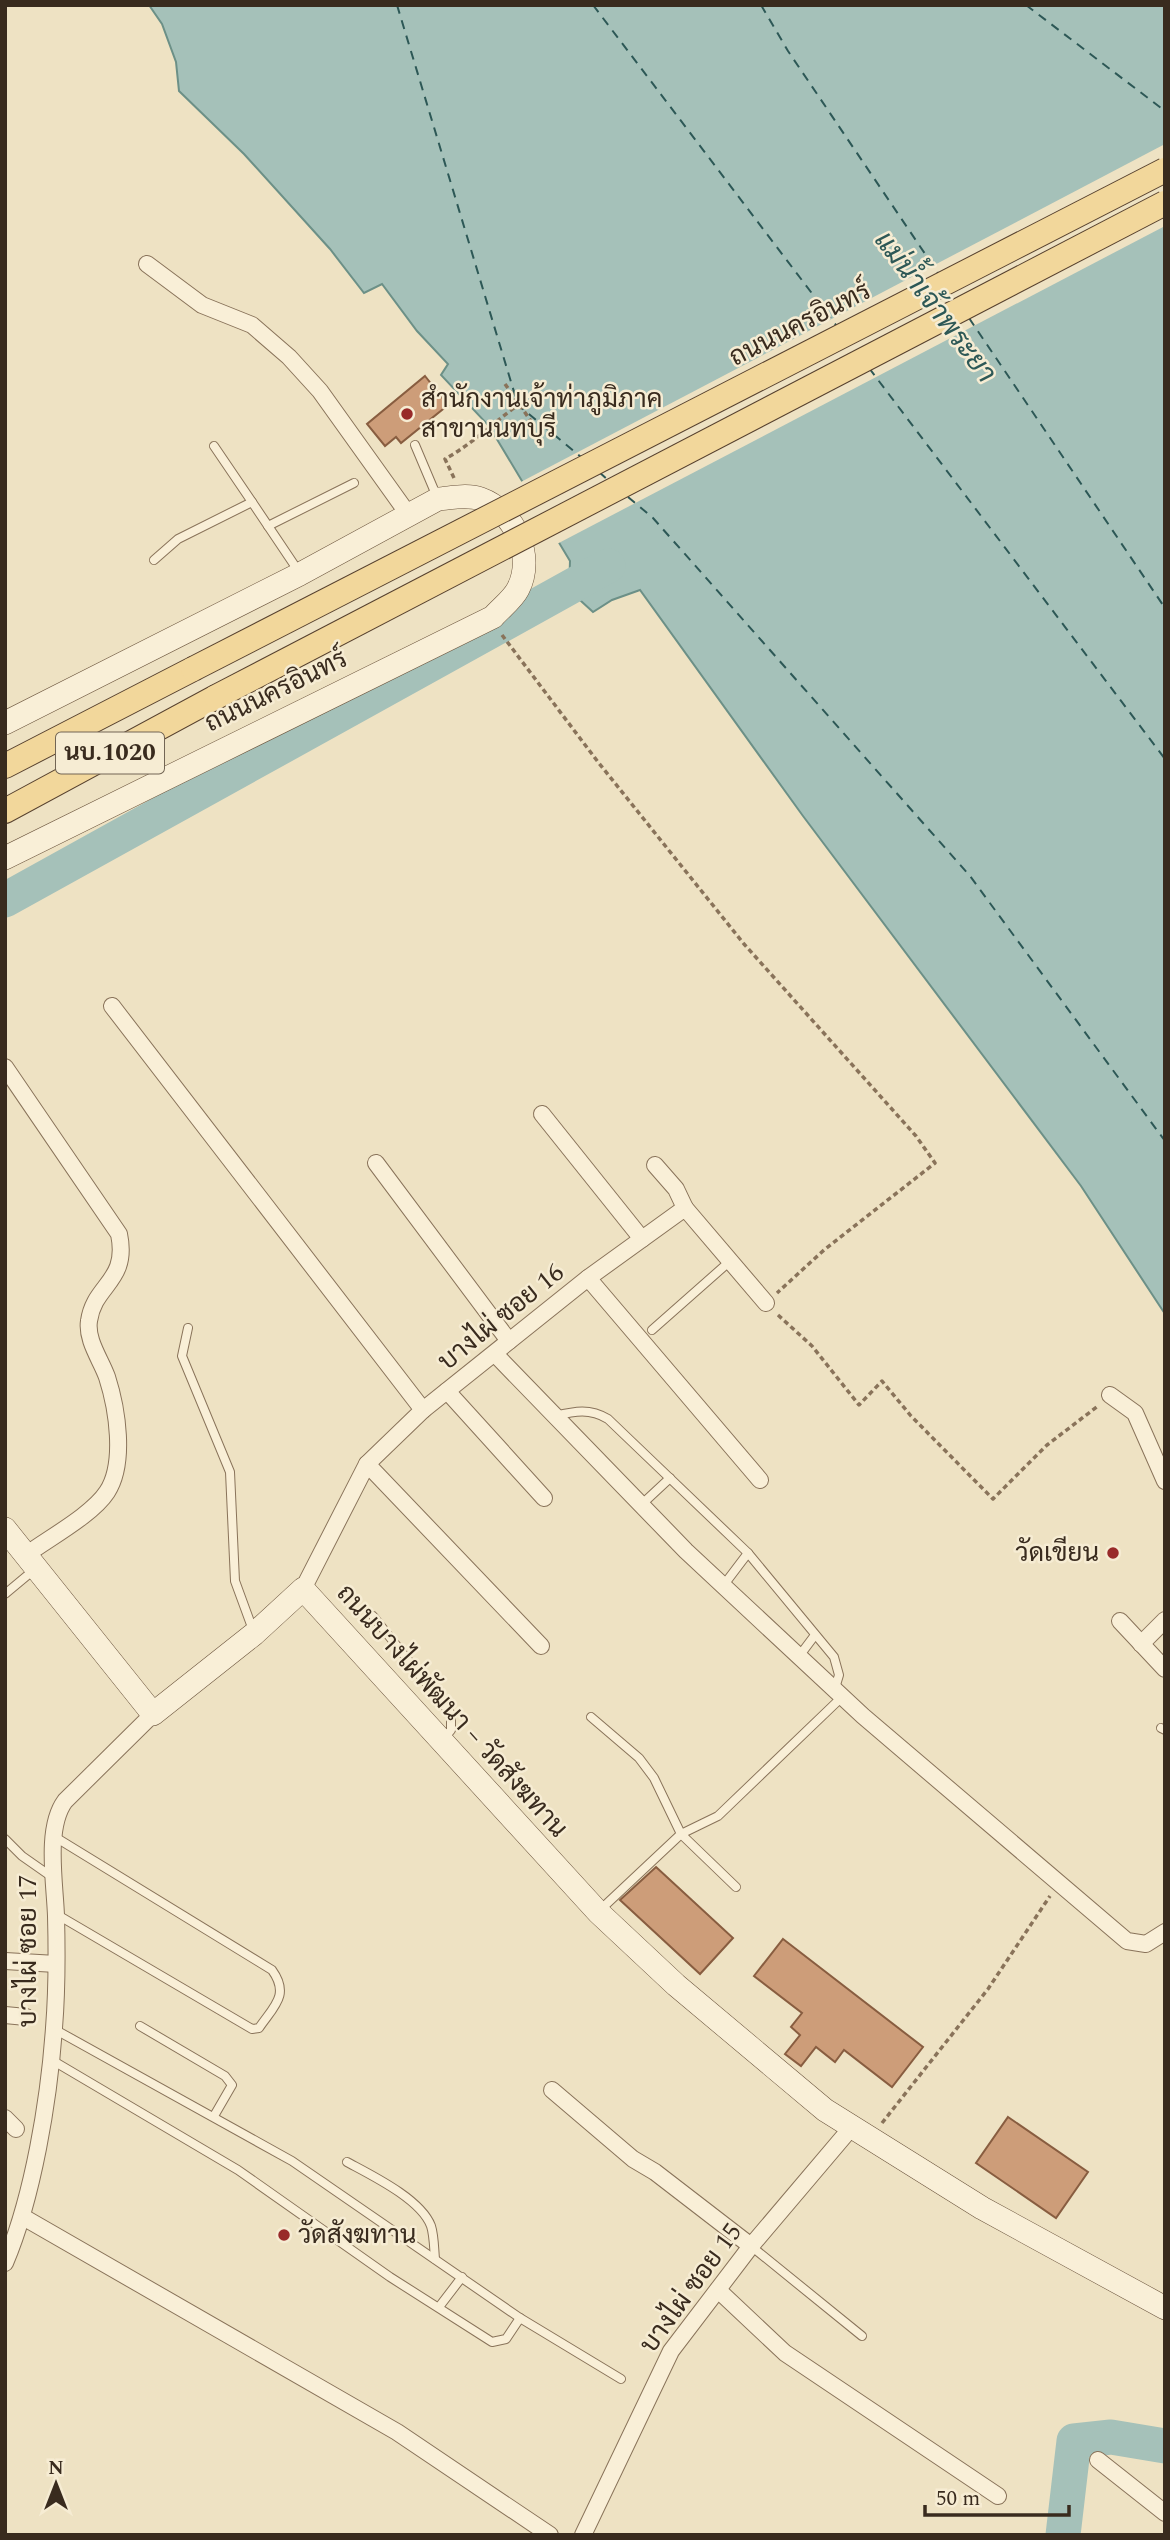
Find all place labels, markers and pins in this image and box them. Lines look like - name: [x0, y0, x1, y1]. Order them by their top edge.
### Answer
- place label: สำนักงานเจ้าท่าภูมิภาค สาขานนทบุรี: [421, 379, 662, 449]
- marker: สำนักงานเจ้าท่าภูมิภาค สาขานนทบุรี: [399, 406, 415, 422]
- place label: วัดเขียน: [1015, 1533, 1099, 1573]
- marker: วัดเขียน: [1105, 1545, 1121, 1561]
- place label: วัดสังฆทาน: [298, 2215, 416, 2255]
- marker: วัดสังฆทาน: [276, 2227, 292, 2243]

